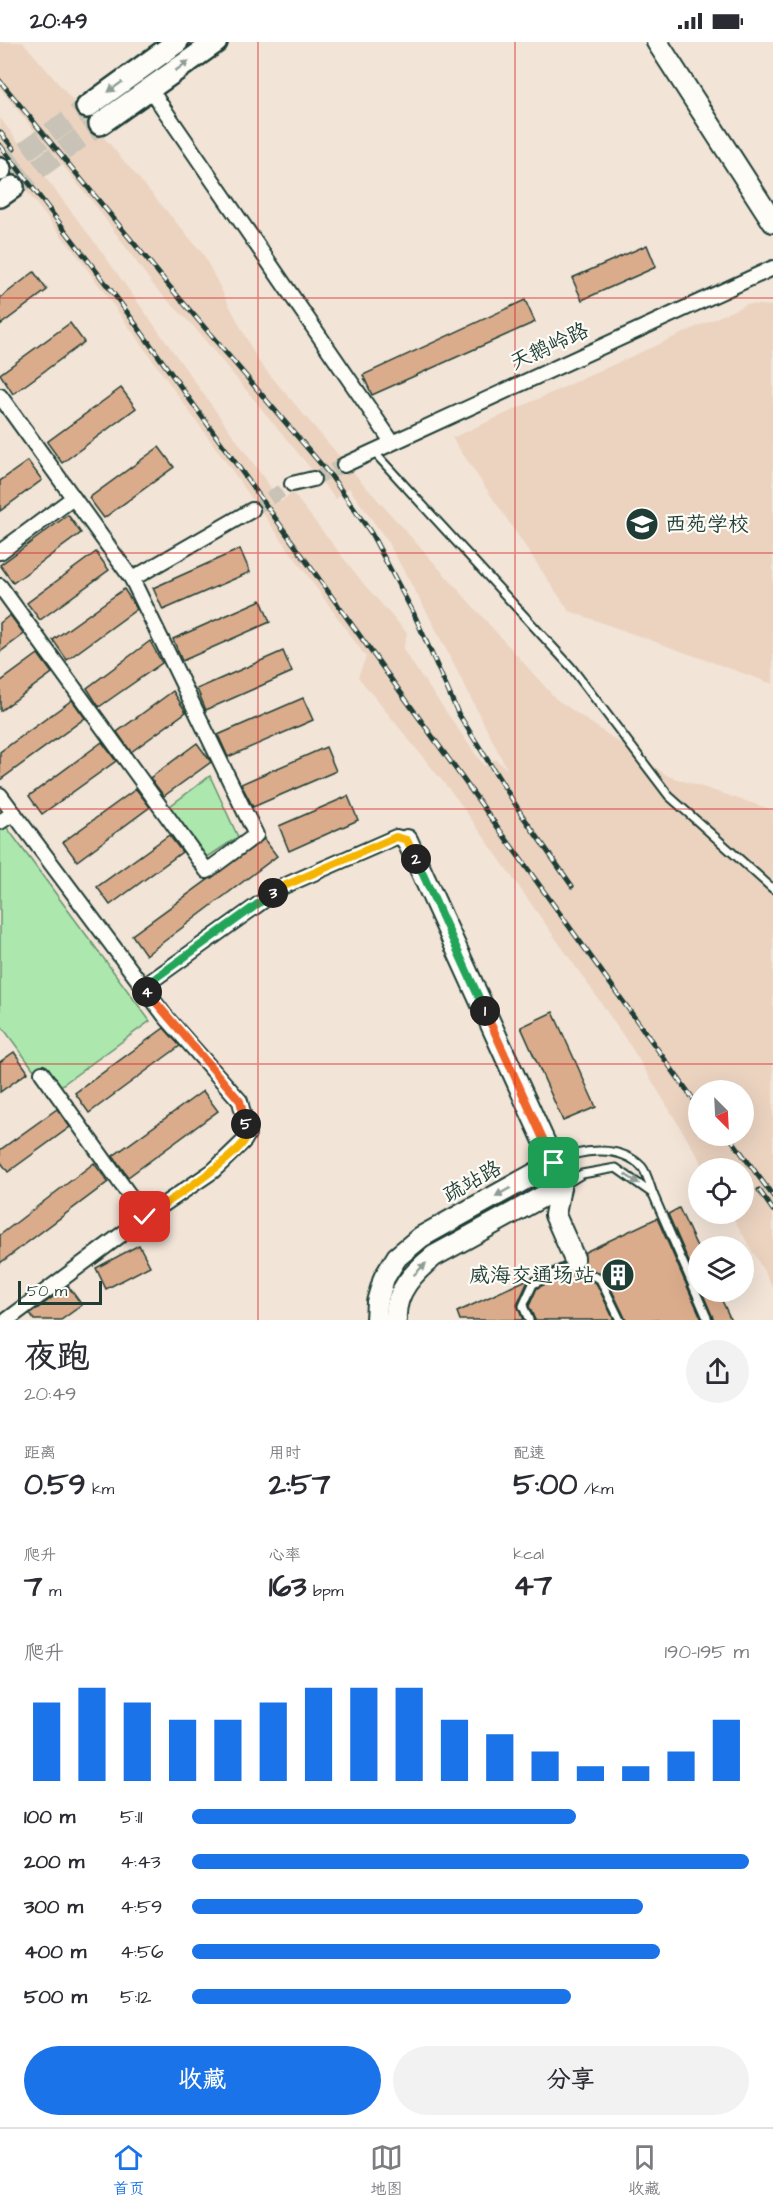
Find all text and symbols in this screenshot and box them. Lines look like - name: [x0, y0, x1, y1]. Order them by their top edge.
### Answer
- text: 20:49: [30, 6, 88, 37]
- one-way arrow: [174, 60, 190, 72]
- one-way arrow: [107, 81, 123, 93]
- street label: 天鹅岭路: [505, 316, 593, 377]
- school or university icon: 西苑学校: [624, 506, 660, 542]
- place label: 西苑学校: [665, 510, 749, 539]
- pin: 2: [401, 844, 431, 874]
- text: 2: [411, 848, 421, 870]
- pin: 3: [258, 878, 288, 908]
- text: 3: [269, 882, 277, 904]
- pin: 4: [132, 977, 162, 1007]
- text: 4: [142, 981, 152, 1003]
- pin: 1: [470, 996, 500, 1026]
- text: 1: [484, 1000, 486, 1022]
- north arrow: [688, 1080, 754, 1146]
- map controls: [688, 1080, 754, 1302]
- pin: 5: [231, 1109, 261, 1139]
- text: 5: [240, 1113, 252, 1135]
- pin: [528, 1137, 579, 1188]
- icon: arrive: [537, 1146, 570, 1179]
- street label: 疏站路: [438, 1153, 507, 1209]
- button: locate: [688, 1158, 754, 1224]
- one-way arrow: [624, 1173, 640, 1184]
- one-way arrow: [494, 1187, 511, 1197]
- pin: [119, 1191, 170, 1242]
- icon: check: [128, 1200, 161, 1233]
- button: layers: [688, 1236, 754, 1302]
- building icon: 威海交通场站: [600, 1257, 636, 1293]
- place label: 威海交通场站: [469, 1261, 595, 1290]
- one-way arrow: [412, 1262, 426, 1276]
- scale bar: [18, 1278, 102, 1306]
- text: 50 m: [27, 1280, 67, 1302]
- text: 夜跑: [24, 1334, 90, 1380]
- button: share: [686, 1340, 749, 1403]
- text: 20:49: [24, 1380, 76, 1408]
- text: 距离: [24, 1442, 56, 1464]
- text: 用时: [269, 1442, 301, 1464]
- text: 配速: [513, 1442, 545, 1464]
- text: 0.59: [24, 1464, 85, 1506]
- text: 2:57: [269, 1464, 331, 1506]
- text: 5:00: [513, 1464, 577, 1506]
- text: km: [85, 1478, 114, 1500]
- text: /km: [577, 1478, 613, 1500]
- text: kcal: [513, 1543, 544, 1565]
- text: 爬升: [24, 1544, 56, 1566]
- text: 心率: [269, 1544, 301, 1566]
- text: 47: [513, 1565, 552, 1607]
- text: 7: [24, 1566, 42, 1608]
- text: 163: [269, 1566, 307, 1608]
- text: m: [42, 1580, 61, 1602]
- text: bpm: [307, 1580, 343, 1602]
- text: 190–195 m: [665, 1638, 749, 1666]
- text: 爬升: [24, 1639, 64, 1667]
- text: 100 m: [24, 1803, 75, 1831]
- text: 5:11: [120, 1803, 143, 1831]
- text: 200 m: [24, 1848, 84, 1876]
- text: 4:43: [120, 1848, 161, 1876]
- text: 300 m: [24, 1893, 83, 1921]
- text: 4:59: [120, 1893, 163, 1921]
- text: 400 m: [24, 1938, 86, 1966]
- text: 4:56: [120, 1938, 164, 1966]
- text: 500 m: [24, 1983, 87, 2011]
- text: 5:12: [120, 1983, 152, 2011]
- button: 收藏: [24, 2046, 381, 2115]
- button: 分享: [393, 2046, 749, 2115]
- tab: 首页: [112, 2141, 145, 2200]
- tab: 地图: [370, 2141, 403, 2200]
- tab: 收藏: [628, 2141, 661, 2200]

